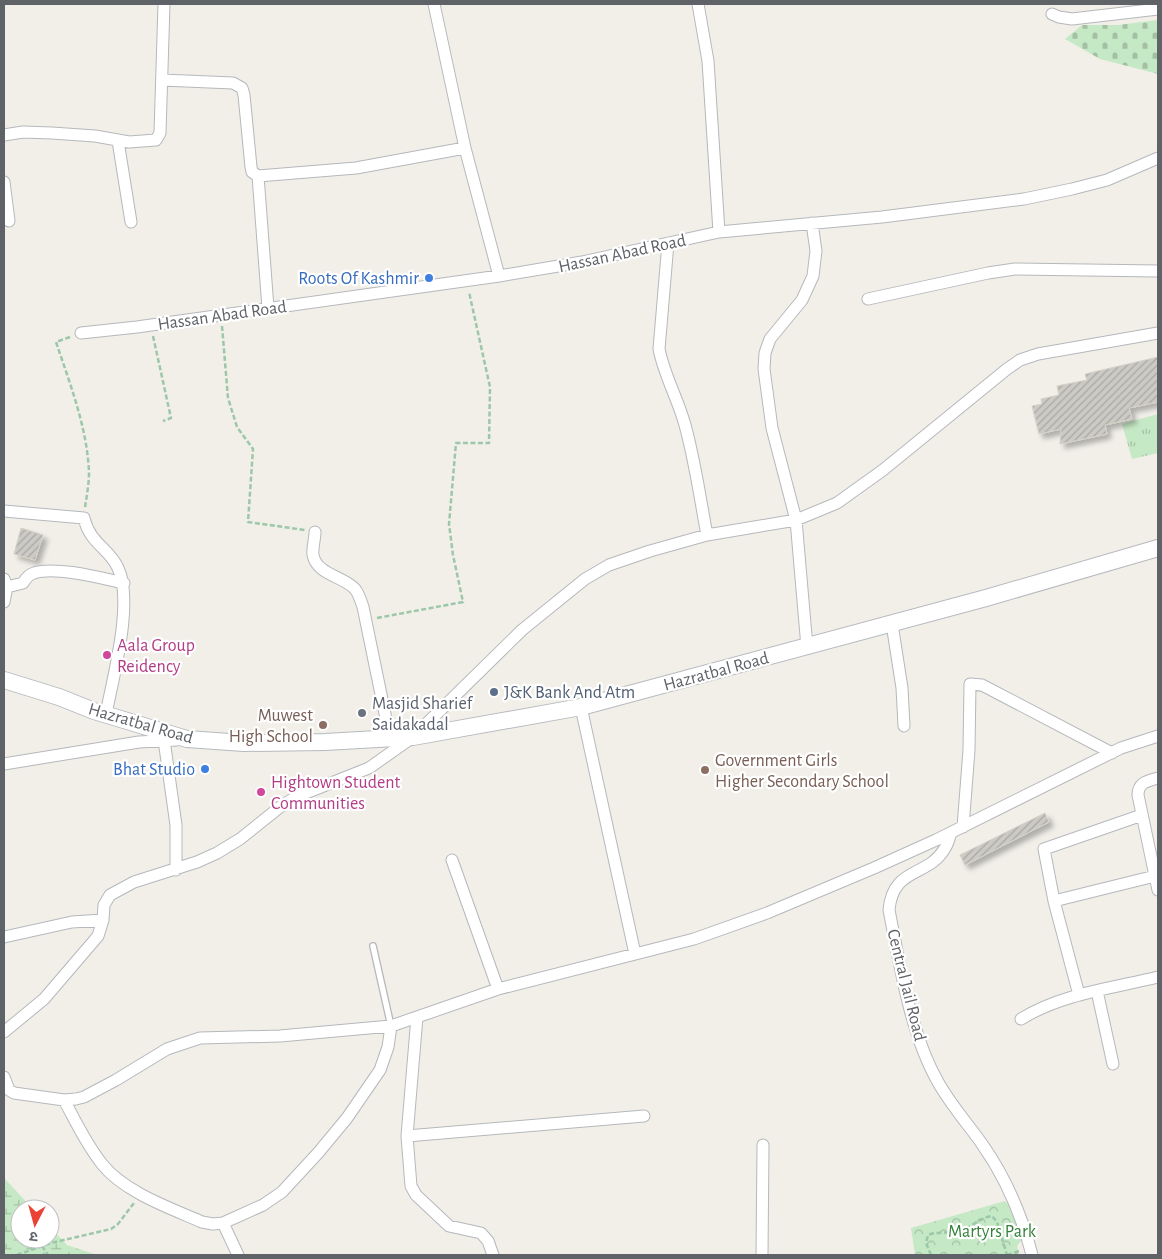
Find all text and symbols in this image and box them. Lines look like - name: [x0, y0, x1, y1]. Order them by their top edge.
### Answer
- street label: Hassan Abad Road: [557, 232, 688, 276]
- place label: Roots Of Kashmir: [298, 270, 419, 288]
- marker: Roots Of Kashmir: [423, 272, 435, 284]
- street label: Hassan Abad Road: [157, 298, 288, 334]
- place label: Aala Group Reidency: [117, 637, 195, 676]
- marker: Aala Group Reidency: [101, 649, 113, 661]
- street label: Hazratbal Road: [662, 649, 771, 695]
- place label: J&K Bank And Atm: [504, 684, 635, 702]
- marker: J&K Bank And Atm: [488, 686, 500, 698]
- place label: Masjid Sharief Saidakadal: [372, 695, 474, 734]
- street label: Hazratbal Road: [86, 700, 195, 748]
- place label: Muwest High School: [229, 707, 313, 746]
- marker: Masjid Sharief Saidakadal: [356, 707, 368, 719]
- marker: Muwest High School: [317, 719, 329, 731]
- place label: Government Girls Higher Secondary School: [715, 752, 889, 791]
- place label: Bhat Studio: [113, 761, 195, 779]
- marker: Bhat Studio: [199, 763, 211, 775]
- marker: Government Girls Higher Secondary School: [699, 764, 711, 776]
- place label: Hightown Student Communities: [271, 774, 401, 813]
- marker: Hightown Student Communities: [255, 786, 267, 798]
- street label: Central Jail Road: [883, 927, 929, 1043]
- north arrow: [10, 1199, 60, 1249]
- park label: Martyrs Park: [948, 1223, 1037, 1241]
- text: उ: [28, 1228, 39, 1243]

